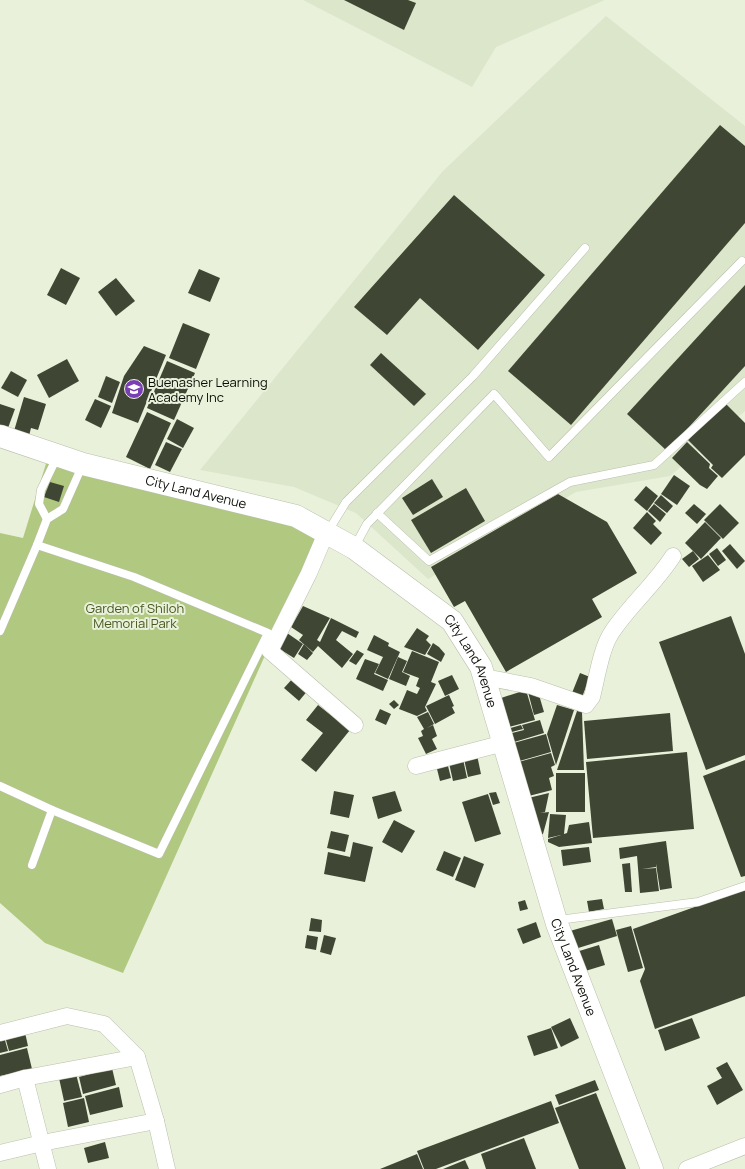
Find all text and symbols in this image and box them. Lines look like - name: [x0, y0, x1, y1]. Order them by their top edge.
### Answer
- place label: Buenasher Learning Academy Inc: [148, 373, 268, 406]
- school or university icon: Buenasher Learning Academy Inc: [123, 378, 145, 400]
- street label: City Land Avenue: [144, 471, 249, 513]
- park label: Garden of Shiloh Memorial Park: [86, 599, 184, 632]
- street label: City Land Avenue: [441, 610, 502, 710]
- street label: City Land Avenue: [547, 916, 601, 1019]

